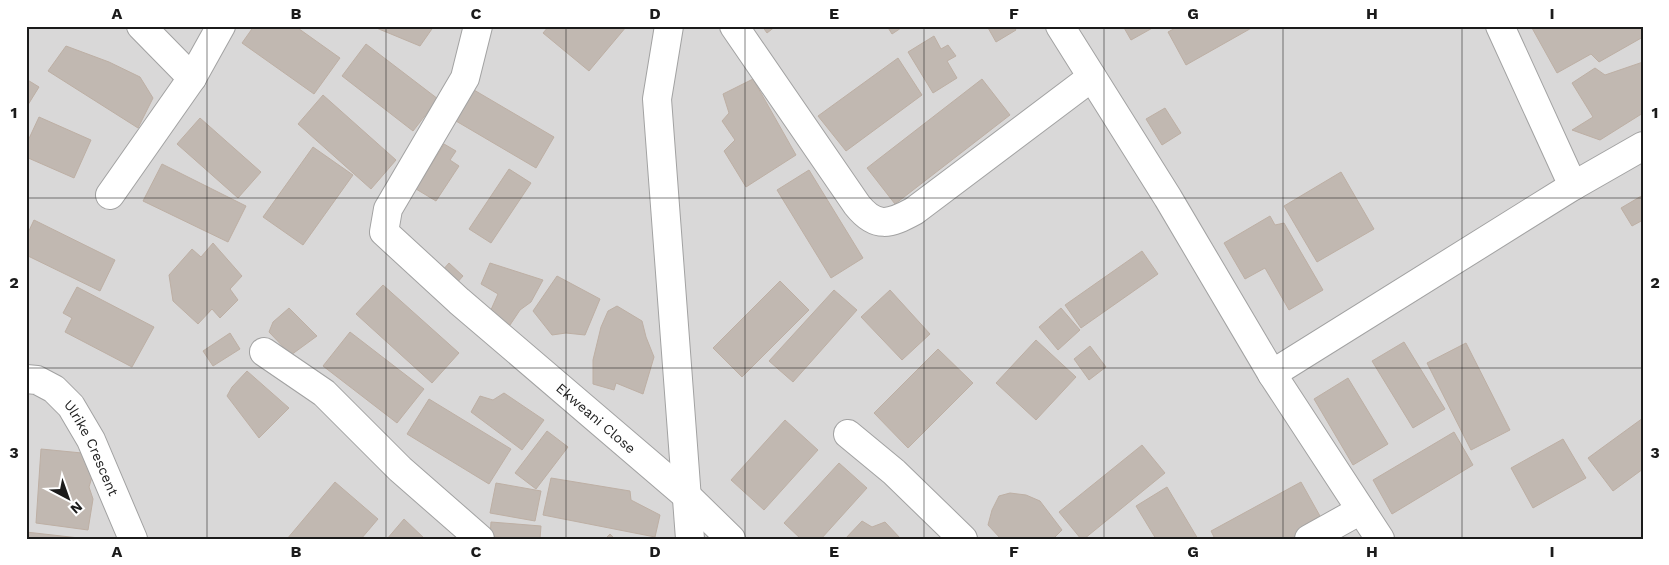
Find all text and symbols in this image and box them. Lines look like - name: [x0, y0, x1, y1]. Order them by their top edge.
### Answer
- text: A: [112, 4, 123, 23]
- text: B: [291, 4, 302, 23]
- text: C: [471, 4, 482, 23]
- text: D: [649, 4, 661, 23]
- text: E: [829, 4, 839, 23]
- text: F: [1009, 4, 1019, 23]
- text: G: [1187, 4, 1199, 23]
- text: H: [1366, 4, 1378, 23]
- text: I: [1549, 4, 1555, 23]
- text: 1: [11, 103, 17, 122]
- text: 1: [1652, 103, 1658, 122]
- text: 2: [9, 273, 19, 292]
- text: 2: [1650, 273, 1660, 292]
- street label: Ekweani Close: [553, 380, 639, 456]
- street label: Ulrike Crescent: [61, 396, 122, 498]
- text: 3: [9, 443, 19, 462]
- text: 3: [1650, 443, 1660, 462]
- north arrow: [42, 472, 92, 522]
- text: N: [67, 498, 86, 517]
- text: A: [112, 542, 123, 561]
- text: B: [291, 542, 302, 561]
- text: C: [471, 542, 482, 561]
- text: D: [649, 542, 661, 561]
- text: E: [829, 542, 839, 561]
- text: F: [1009, 542, 1019, 561]
- text: G: [1187, 542, 1199, 561]
- text: H: [1366, 542, 1378, 561]
- text: I: [1549, 542, 1555, 561]

